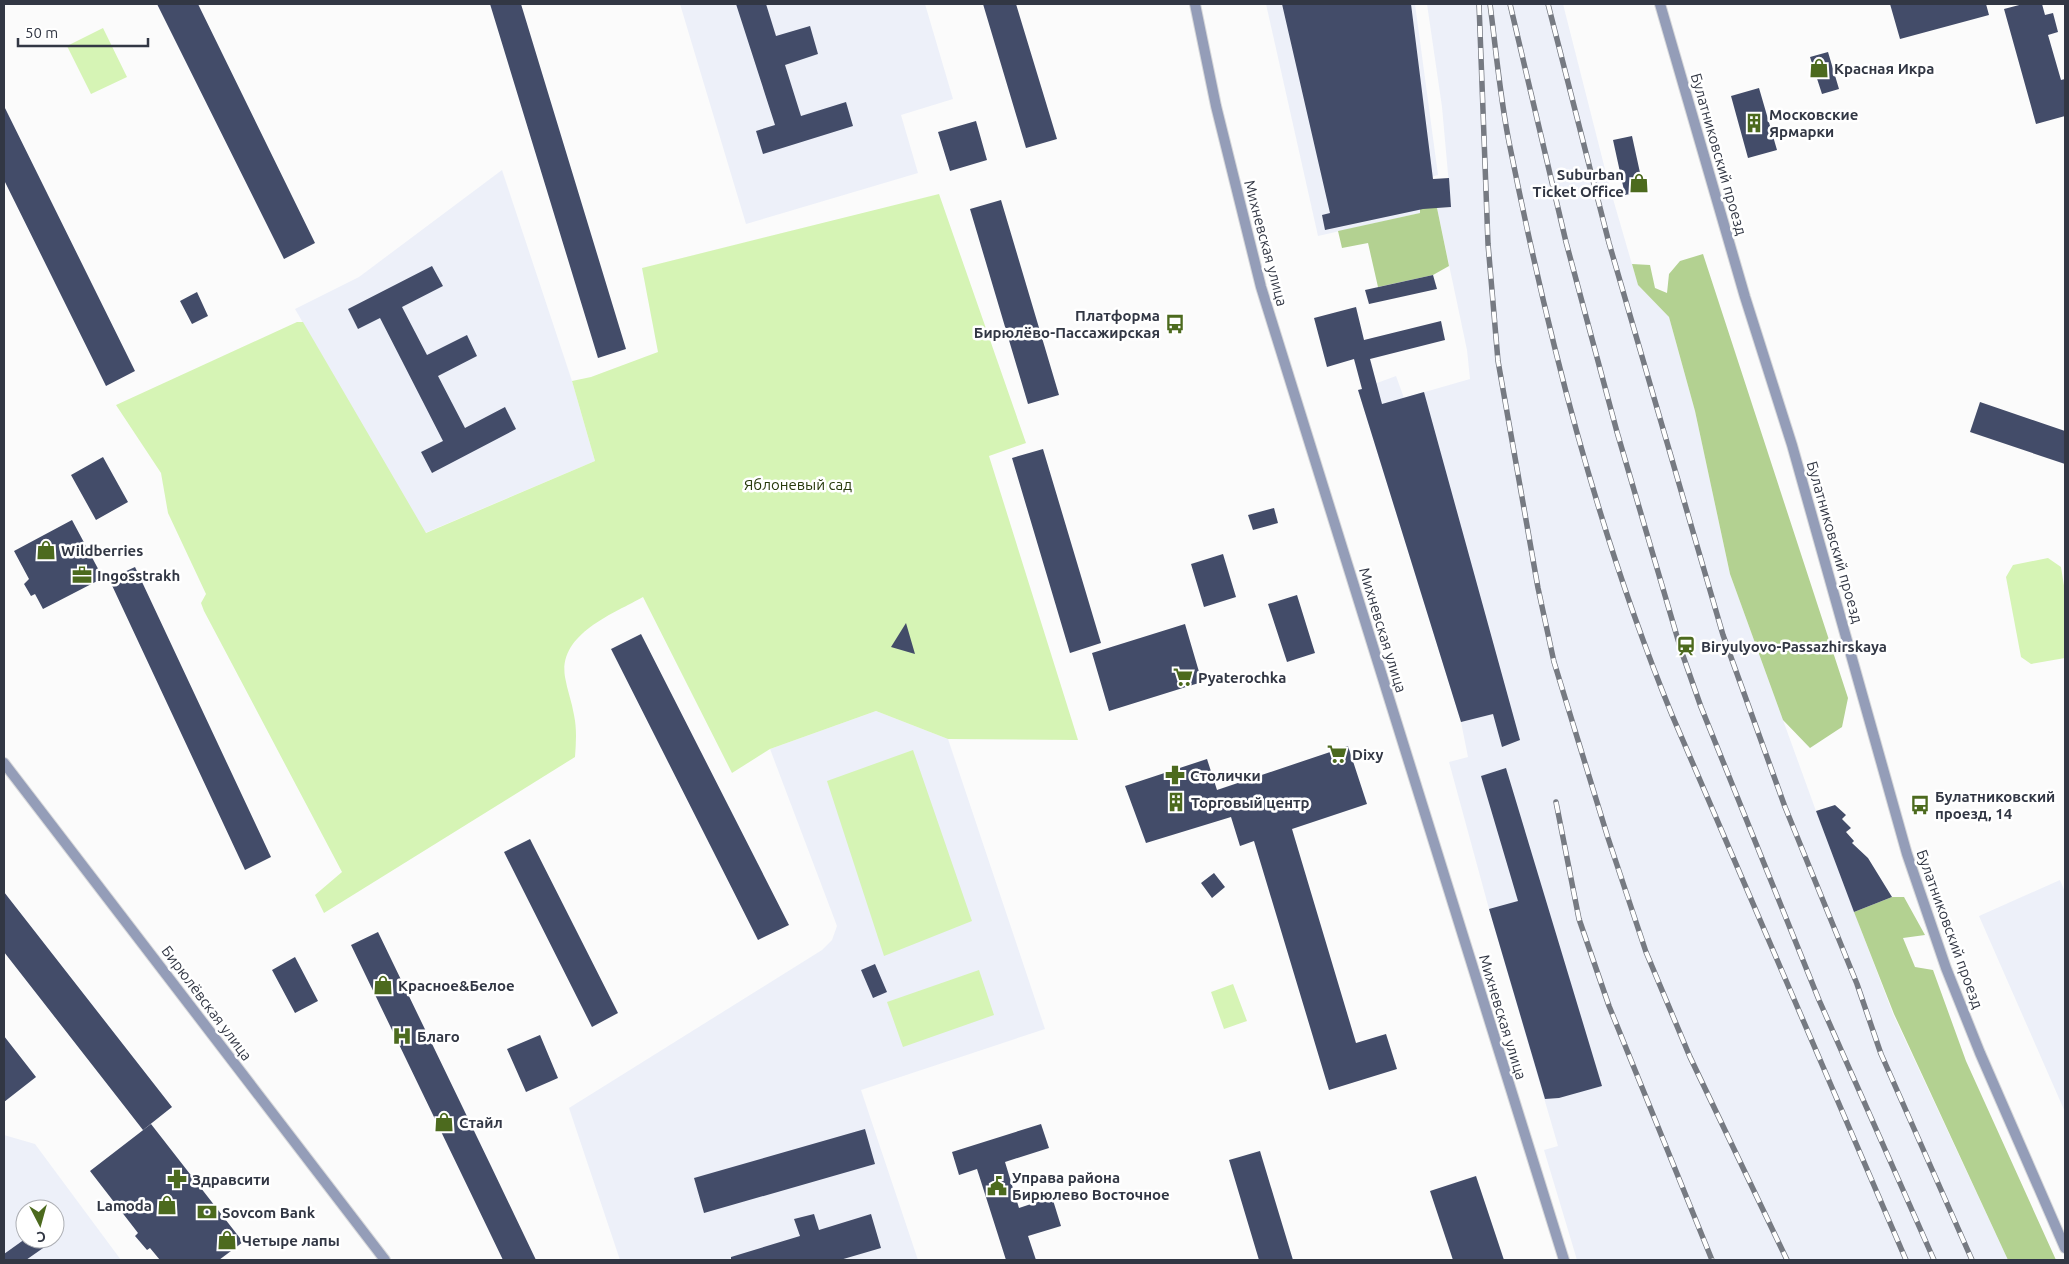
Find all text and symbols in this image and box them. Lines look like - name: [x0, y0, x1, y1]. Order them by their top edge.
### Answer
- scale bar: [18, 15, 148, 47]
- text: 50 m: [25, 24, 58, 41]
- shop icon: Красная Икра: [1808, 57, 1830, 79]
- place label: Красная Икра: [1834, 60, 1934, 77]
- street label: Булатниковский проезд: [1688, 71, 1750, 237]
- place label: Московские Ярмарки: [1769, 106, 1858, 140]
- building icon: Московские Ярмарки: [1743, 112, 1765, 134]
- place label: Suburban Ticket Office: [1532, 166, 1624, 200]
- shop icon: Suburban Ticket Office: [1628, 172, 1650, 194]
- street label: Михневская улица: [1241, 178, 1291, 308]
- place label: Платформа Бирюлёво-Пассажирская: [974, 307, 1160, 341]
- bus stop icon: Платформа Бирюлёво-Пассажирская: [1164, 313, 1186, 335]
- street label: Булатниковский проезд: [1804, 459, 1866, 625]
- park label: Яблоневый сад: [744, 476, 852, 493]
- shop icon: Wildberries: [35, 539, 57, 561]
- place label: Wildberries: [61, 542, 143, 559]
- office icon: Ingosstrakh: [71, 564, 93, 586]
- street label: Михневская улица: [1356, 565, 1410, 695]
- place label: Ingosstrakh: [97, 567, 180, 584]
- station icon: Biryulyovo-Passazhirskaya: [1675, 635, 1697, 657]
- place label: Biryulyovo-Passazhirskaya: [1701, 638, 1887, 655]
- supermarket icon: Pyaterochka: [1172, 666, 1194, 688]
- place label: Pyaterochka: [1198, 669, 1286, 686]
- supermarket icon: Dixy: [1326, 743, 1348, 765]
- place label: Dixy: [1352, 746, 1384, 763]
- pharmacy icon: Столички: [1164, 764, 1186, 786]
- place label: Столички: [1190, 767, 1261, 784]
- place label: Булатниковский проезд, 14: [1935, 788, 2055, 822]
- building icon: Торговый центр: [1165, 791, 1187, 813]
- place label: Торговый центр: [1191, 794, 1310, 811]
- bus stop icon: Булатниковский проезд, 14: [1909, 794, 1931, 816]
- street label: Булатниковский проезд: [1913, 847, 1987, 1011]
- street label: Бирюлёвская улица: [158, 942, 256, 1064]
- street label: Михневская улица: [1476, 952, 1530, 1082]
- shop icon: Красное&Белое: [372, 974, 394, 996]
- place label: Красное&Белое: [398, 977, 515, 994]
- hospital icon: Благо: [391, 1025, 413, 1047]
- place label: Благо: [417, 1028, 460, 1045]
- shop icon: Стайл: [433, 1111, 455, 1133]
- place label: Стайл: [459, 1114, 503, 1131]
- pharmacy icon: Здравсити: [166, 1168, 188, 1190]
- place label: Управа района Бирюлево Восточное: [1012, 1169, 1170, 1203]
- place label: Здравсити: [192, 1171, 270, 1188]
- public building icon: Управа района Бирюлево Восточное: [986, 1175, 1008, 1197]
- shop icon: Lamoda: [156, 1194, 178, 1216]
- place label: Lamoda: [96, 1197, 152, 1214]
- north arrow: [15, 1199, 65, 1249]
- bank icon: Sovcom Bank: [196, 1201, 218, 1223]
- place label: Sovcom Bank: [222, 1204, 316, 1221]
- text: С: [36, 1229, 47, 1245]
- shop icon: Четыре лапы: [216, 1229, 238, 1251]
- place label: Четыре лапы: [242, 1232, 340, 1249]

